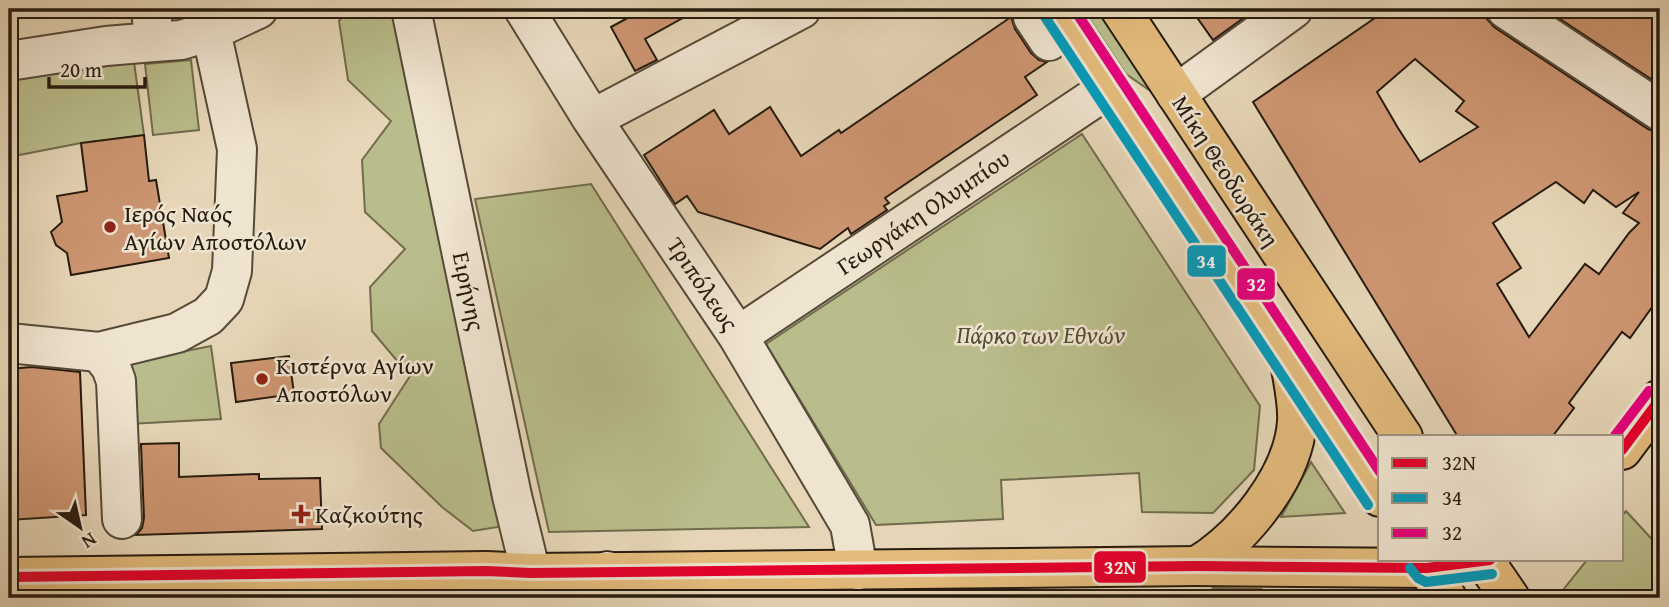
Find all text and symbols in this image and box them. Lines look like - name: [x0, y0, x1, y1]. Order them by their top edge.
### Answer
- scale bar: [49, 46, 145, 90]
- text: 20 m: [60, 54, 102, 85]
- street label: Μίκη Θεοδωράκη: [1164, 88, 1288, 254]
- street label: Γεωργάκη Ολυμπίου: [829, 141, 1017, 283]
- place label: Ιερός Ναός Αγίων Αποστόλων: [124, 196, 307, 259]
- marker: Ιερός Ναός Αγίων Αποστόλων: [102, 219, 118, 235]
- street label: Τριπόλεως: [659, 230, 747, 338]
- line badge: 34: [1186, 244, 1227, 278]
- text: 34: [1196, 247, 1216, 275]
- street label: Ειρήνης: [444, 248, 494, 334]
- line badge: 32: [1236, 267, 1276, 301]
- text: 32: [1246, 270, 1266, 298]
- park label: Πάρκο των Εθνών: [955, 317, 1126, 352]
- place label: Κιστέρνα Αγίων Αποστόλων: [276, 348, 434, 411]
- marker: Κιστέρνα Αγίων Αποστόλων: [254, 371, 270, 387]
- legend: [1378, 435, 1624, 562]
- text: 32Ν: [1442, 447, 1476, 478]
- text: 34: [1442, 482, 1462, 513]
- north arrow: [46, 491, 116, 562]
- place label: Καζκούτης: [315, 497, 423, 532]
- marker: Καζκούτης: [293, 506, 309, 522]
- text: 32: [1442, 517, 1462, 548]
- text: N: [76, 526, 103, 556]
- line badge: 32Ν: [1093, 550, 1147, 584]
- text: 32Ν: [1104, 553, 1136, 581]

